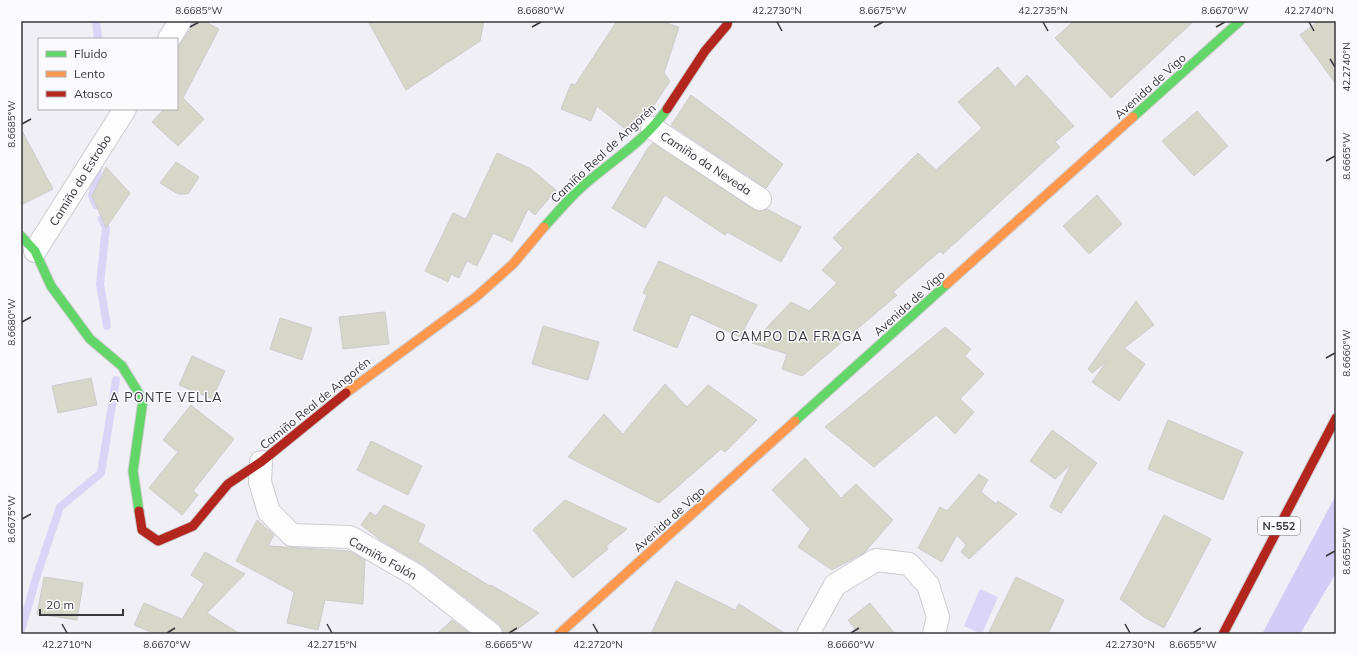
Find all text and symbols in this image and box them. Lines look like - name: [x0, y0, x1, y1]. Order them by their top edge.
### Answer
- text: 8.6685°W: [175, 4, 223, 17]
- text: 8.6680°W: [517, 4, 565, 17]
- text: 42.2730°N: [752, 4, 802, 17]
- text: 8.6675°W: [859, 4, 907, 17]
- text: 42.2735°N: [1018, 4, 1068, 17]
- text: 8.6670°W: [1201, 4, 1249, 17]
- text: 42.2740°N: [1284, 4, 1334, 17]
- legend: [38, 38, 178, 110]
- text: 42.2740°N: [1340, 42, 1353, 92]
- text: Fluido: [74, 46, 108, 61]
- street label: Avenida de Vigo: [1111, 50, 1189, 122]
- text: Lento: [74, 66, 105, 81]
- text: Atasco: [74, 86, 113, 101]
- text: 8.6685°W: [5, 100, 18, 148]
- street label: Camiño Real de Angorén: [547, 100, 659, 206]
- street label: Camiño da Neveda: [658, 128, 754, 198]
- street label: Camiño do Estrobo: [46, 131, 114, 229]
- text: 8.6665°W: [1340, 132, 1353, 180]
- street label: Avenida de Vigo: [870, 267, 948, 339]
- text: 8.6680°W: [5, 298, 18, 346]
- district label: O CAMPO DA FRAGA: [715, 328, 863, 344]
- text: 8.6660°W: [1340, 329, 1353, 377]
- street label: Camiño Real de Angorén: [257, 354, 373, 452]
- district label: A PONTE VELLA: [109, 389, 223, 405]
- street label: Avenida de Vigo: [630, 483, 708, 555]
- text: 8.6675°W: [5, 495, 18, 543]
- road number: N-552: [1258, 517, 1300, 535]
- text: 8.6655°W: [1340, 527, 1353, 575]
- street label: Camiño Folón: [346, 533, 420, 583]
- scale bar: [40, 591, 123, 617]
- text: 20 m: [46, 597, 74, 612]
- text: 42.2710°N: [42, 638, 92, 651]
- text: 8.6670°W: [143, 638, 191, 651]
- text: 42.2715°N: [307, 638, 357, 651]
- text: 8.6665°W: [485, 638, 533, 651]
- text: 42.2720°N: [573, 638, 623, 651]
- text: 8.6660°W: [827, 638, 875, 651]
- text: 42.2730°N: [1105, 638, 1155, 651]
- text: 8.6655°W: [1169, 638, 1217, 651]

